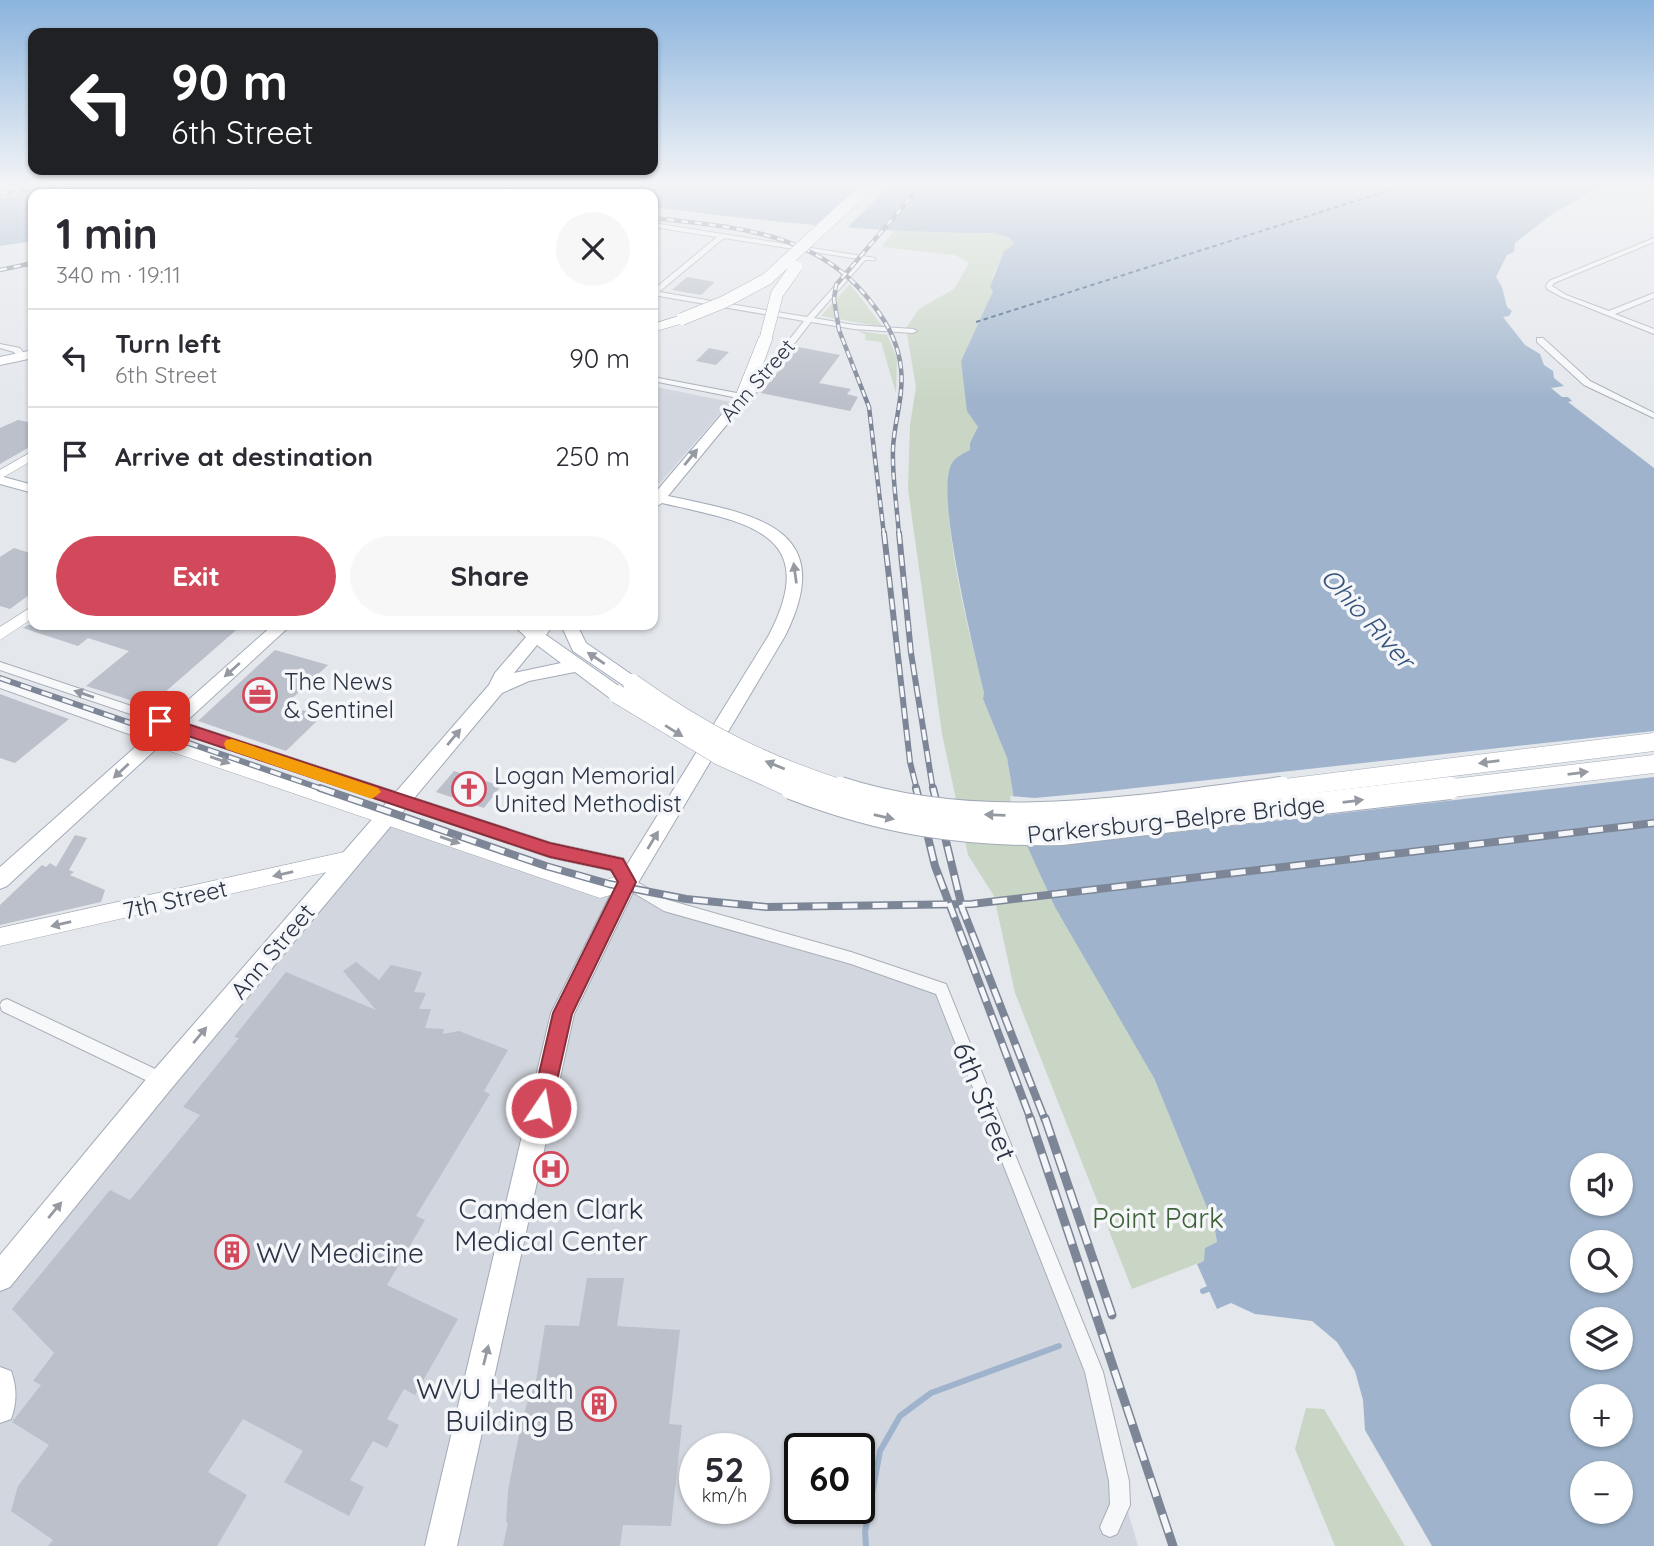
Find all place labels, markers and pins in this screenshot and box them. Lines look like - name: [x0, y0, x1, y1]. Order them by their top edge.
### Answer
- place label: The News & Sentinel: [284, 666, 394, 724]
- office icon: The News & Sentinel: [241, 676, 279, 714]
- pin: [130, 691, 190, 751]
- place label: Logan Memorial United Methodist: [494, 760, 682, 818]
- church icon: Logan Memorial United Methodist: [450, 770, 488, 808]
- hospital icon: Camden Clark Medical Center: [532, 1150, 570, 1188]
- place label: Camden Clark Medical Center: [454, 1191, 648, 1258]
- building icon: WV Medicine: [213, 1233, 251, 1271]
- place label: WV Medicine: [256, 1235, 424, 1270]
- place label: WVU Health Building B: [416, 1371, 574, 1438]
- building icon: WVU Health Building B: [580, 1385, 618, 1423]

